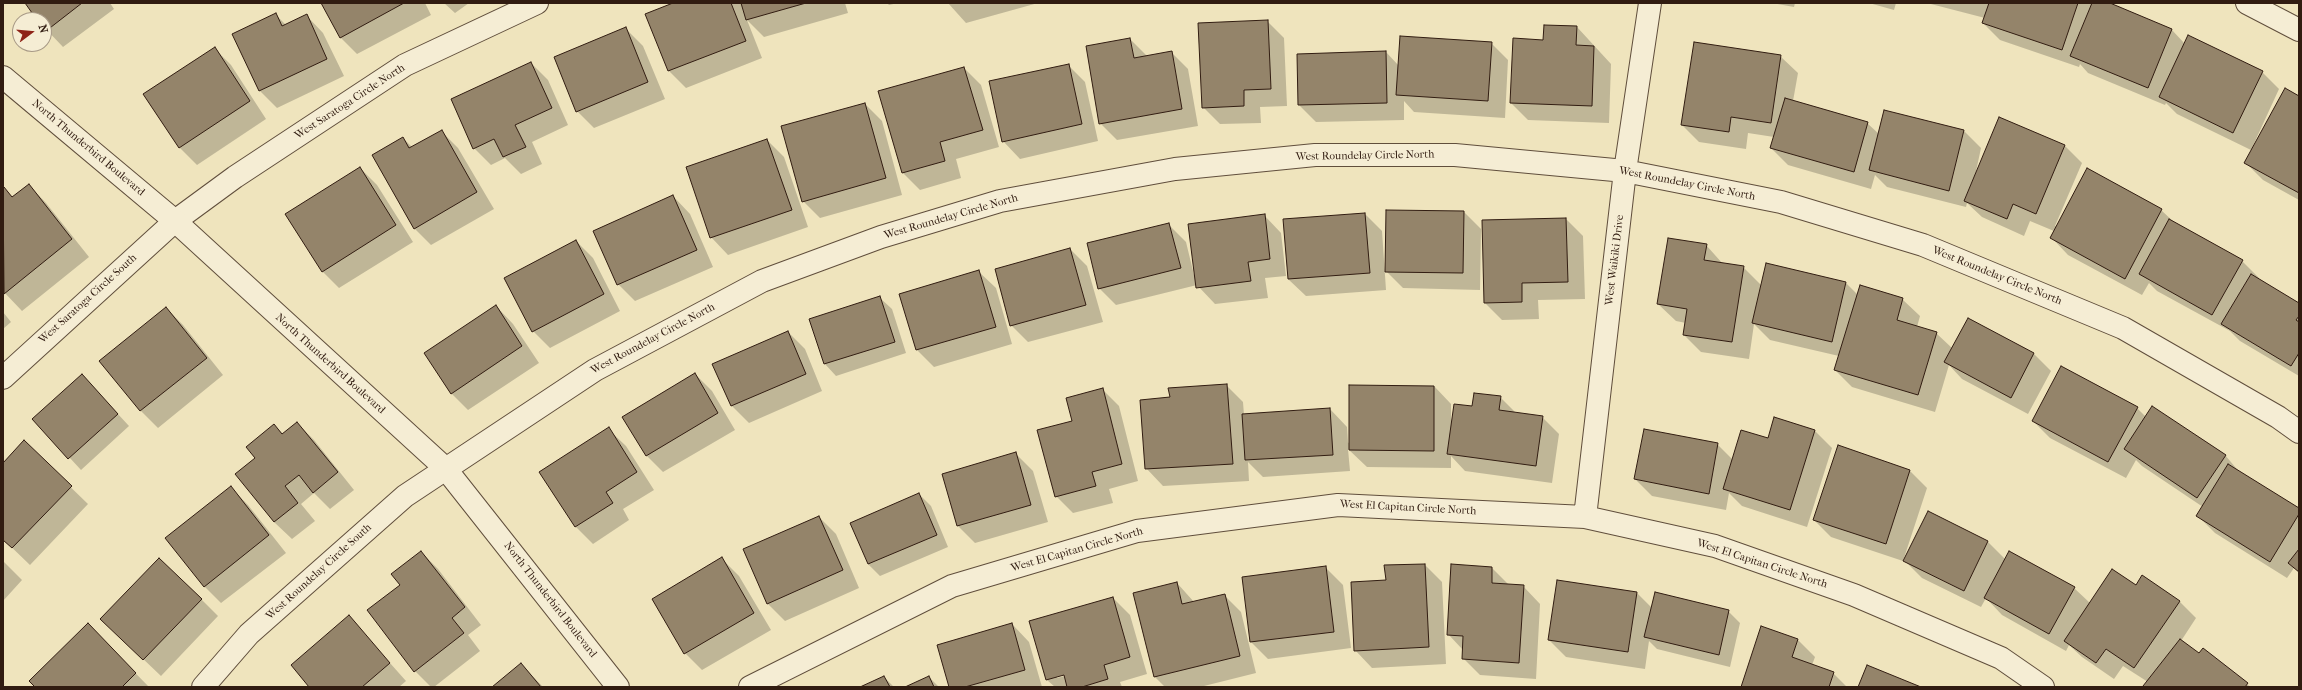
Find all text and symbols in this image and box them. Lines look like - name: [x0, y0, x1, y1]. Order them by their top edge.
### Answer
- north arrow: [12, 12, 52, 52]
- text: N: [36, 23, 50, 35]
- street label: West Saratoga Circle North: [293, 61, 407, 143]
- street label: North Thunderbird Boulevard: [29, 97, 147, 199]
- street label: West Roundelay Circle North: [1296, 148, 1434, 164]
- street label: West Roundelay Circle North: [1618, 164, 1756, 204]
- street label: West Roundelay Circle North: [883, 192, 1019, 242]
- street label: West Waikiki Drive: [1603, 214, 1627, 306]
- street label: West Roundelay Circle North: [1930, 244, 2064, 308]
- street label: West Saratoga Circle South: [36, 251, 140, 347]
- street label: West Roundelay Circle North: [589, 301, 717, 377]
- street label: North Thunderbird Boulevard: [272, 311, 388, 417]
- street label: West El Capitan Circle North: [1339, 498, 1477, 518]
- street label: West Roundelay Circle South: [263, 521, 375, 623]
- street label: West El Capitan Circle North: [1010, 525, 1144, 575]
- street label: West El Capitan Circle North: [1695, 537, 1829, 591]
- street label: North Thunderbird Boulevard: [501, 540, 599, 660]

